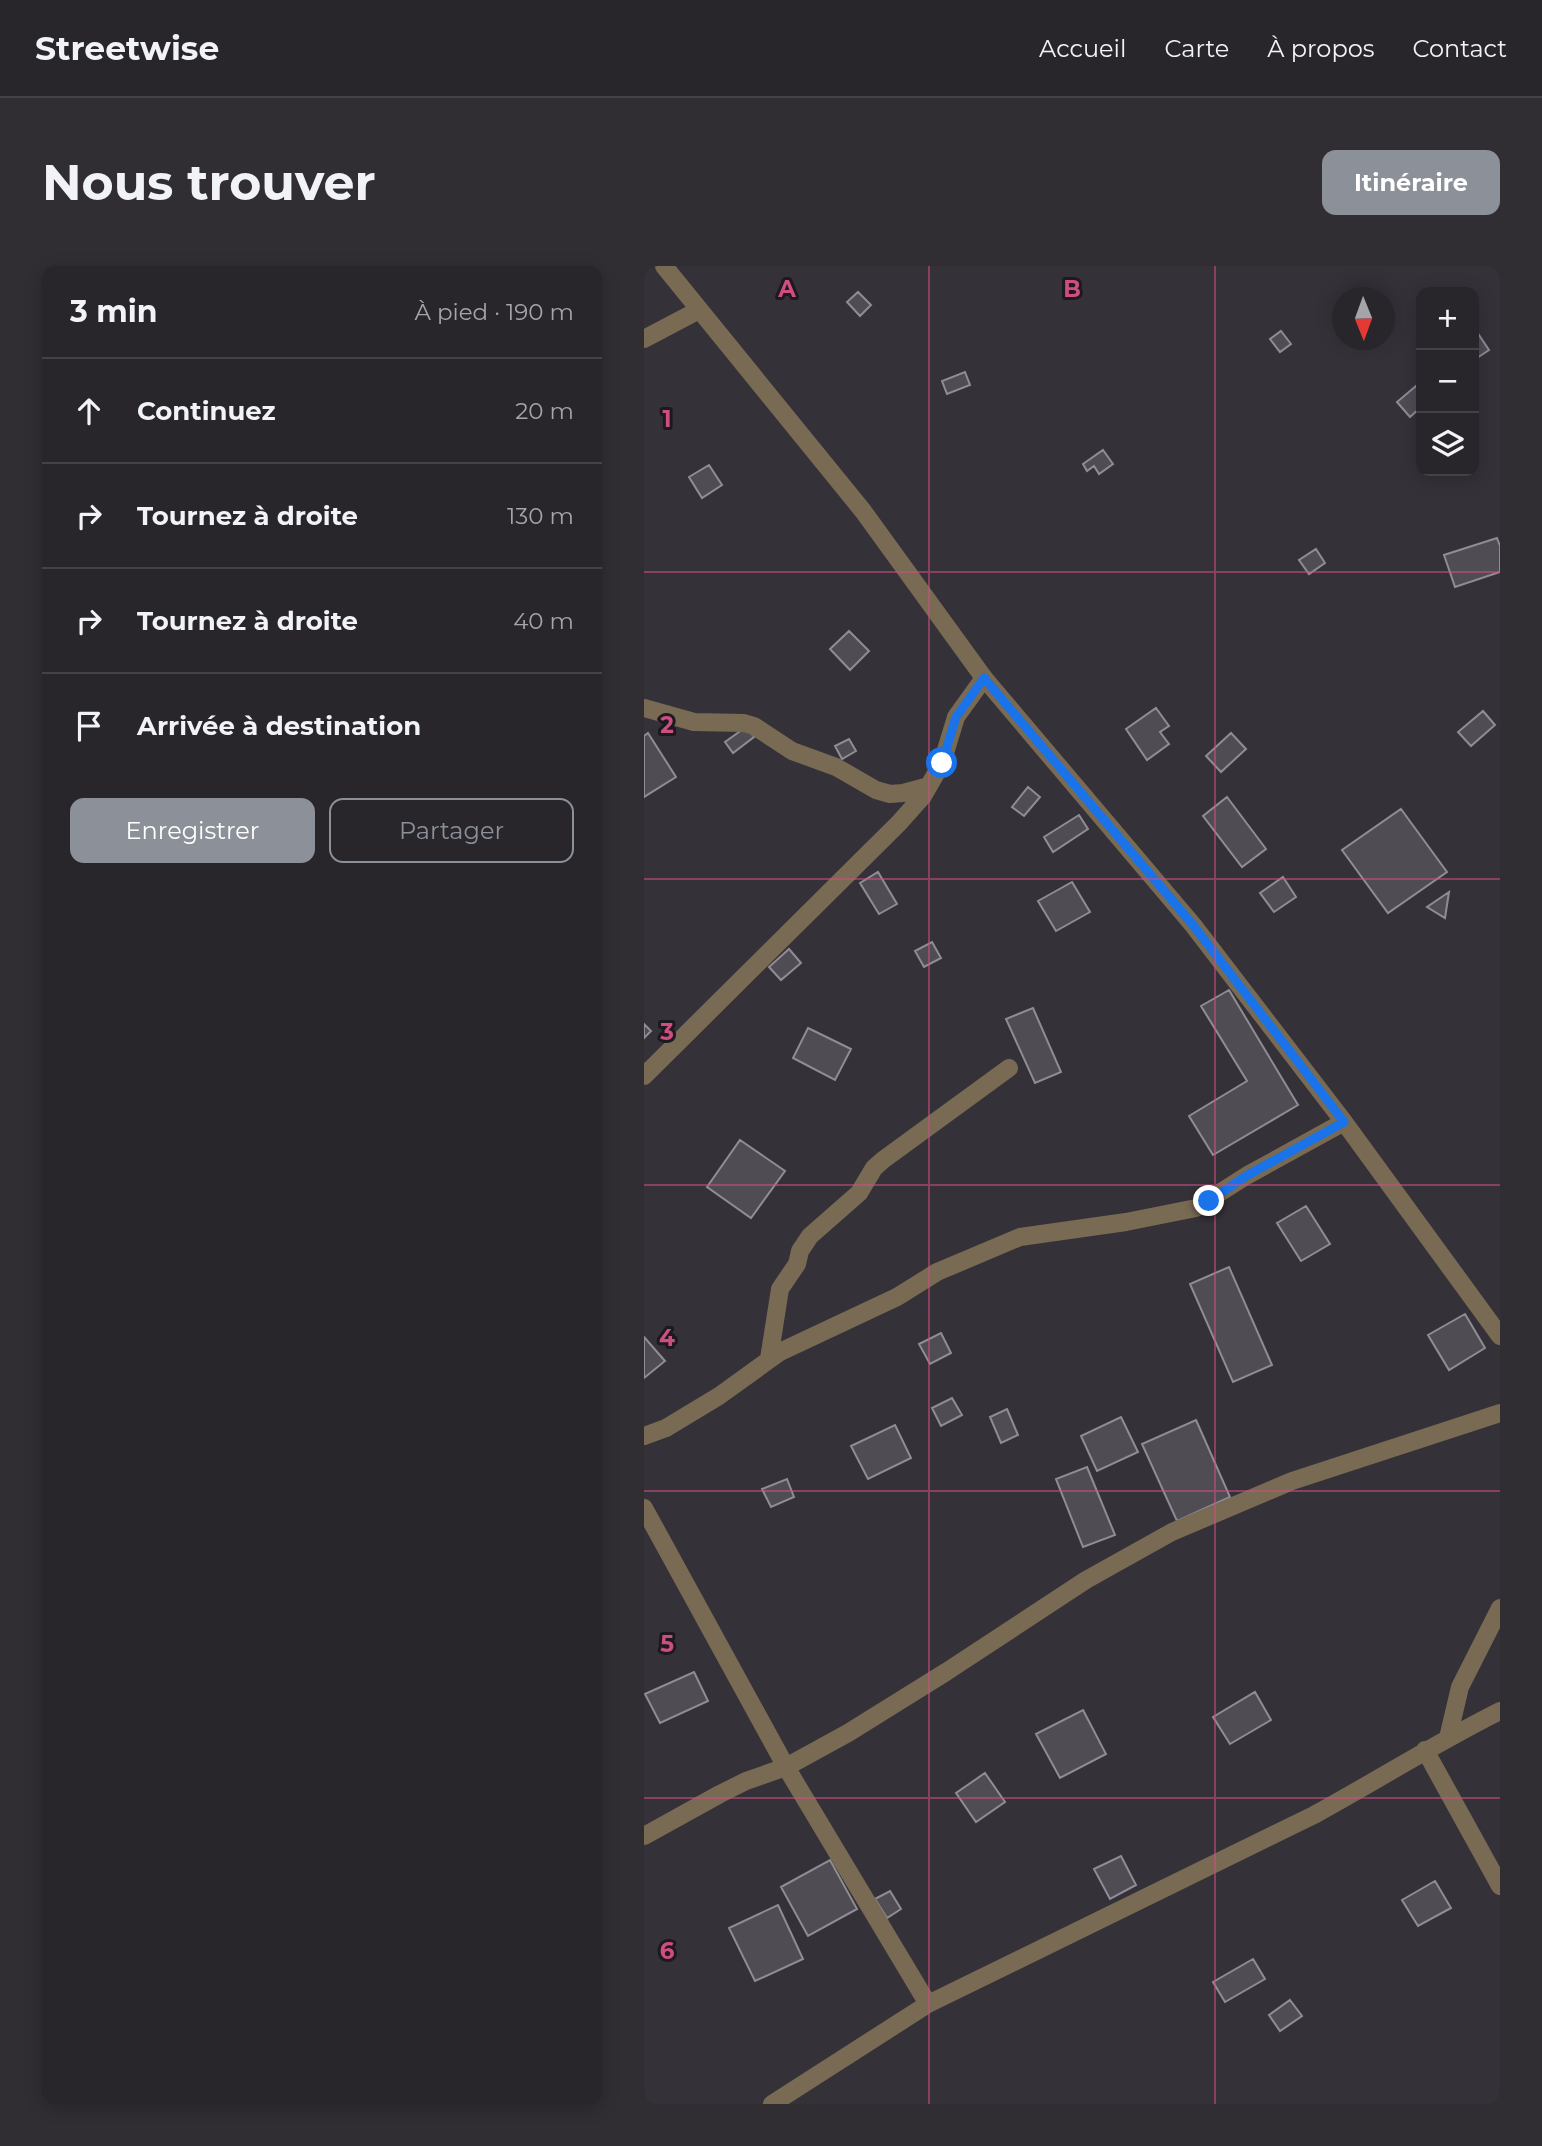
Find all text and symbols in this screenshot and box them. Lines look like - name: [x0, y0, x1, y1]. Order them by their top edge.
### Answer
- text: Streetwise: [35, 28, 219, 68]
- text: Accueil: [1039, 34, 1126, 63]
- text: Carte: [1164, 34, 1229, 63]
- text: À propos: [1267, 34, 1374, 63]
- text: Contact: [1412, 34, 1507, 63]
- button: Itinéraire: [1322, 150, 1500, 215]
- text: Nous trouver: [42, 153, 376, 212]
- text: A: [777, 275, 796, 303]
- text: B: [1063, 275, 1081, 303]
- north arrow: [1332, 287, 1395, 350]
- map controls: [1416, 287, 1479, 476]
- button: +: [1416, 287, 1479, 350]
- text: 3 min: [70, 293, 157, 330]
- text: À pied · 190 m: [414, 298, 574, 326]
- button: −: [1416, 350, 1479, 413]
- icon: ahead: [70, 392, 108, 430]
- text: Continuez: [137, 395, 276, 427]
- text: 20 m: [515, 397, 574, 425]
- text: 1: [662, 405, 672, 433]
- button: layers: [1416, 413, 1479, 476]
- icon: right: [70, 497, 108, 535]
- text: Tournez à droite: [137, 500, 358, 532]
- text: 130 m: [507, 502, 574, 530]
- icon: right: [70, 602, 108, 640]
- text: Tournez à droite: [137, 605, 358, 637]
- text: 40 m: [513, 607, 574, 635]
- icon: arrive: [70, 707, 108, 745]
- text: Arrivée à destination: [137, 710, 421, 742]
- text: 2: [660, 711, 674, 739]
- route start: [926, 747, 957, 778]
- button: Enregistrer: [70, 798, 315, 863]
- button: Partager: [329, 798, 574, 863]
- text: 3: [659, 1018, 674, 1046]
- route end: [1193, 1185, 1224, 1216]
- text: 4: [659, 1324, 675, 1352]
- text: 5: [660, 1630, 674, 1658]
- text: 6: [660, 1937, 675, 1965]

